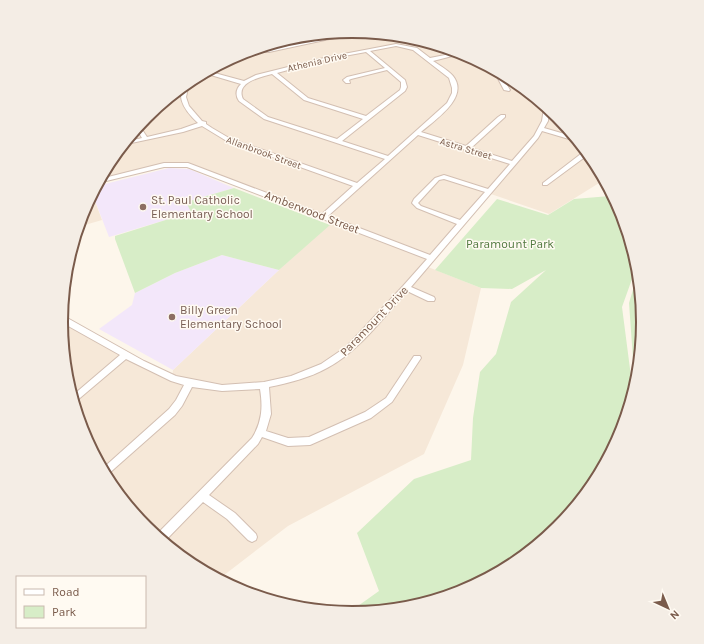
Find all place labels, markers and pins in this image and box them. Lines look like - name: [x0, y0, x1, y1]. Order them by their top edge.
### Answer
- place label: St. Paul Catholic Elementary School: [151, 193, 253, 221]
- marker: St. Paul Catholic Elementary School: [138, 202, 148, 212]
- place label: Billy Green Elementary School: [180, 303, 282, 331]
- marker: Billy Green Elementary School: [167, 312, 177, 322]

